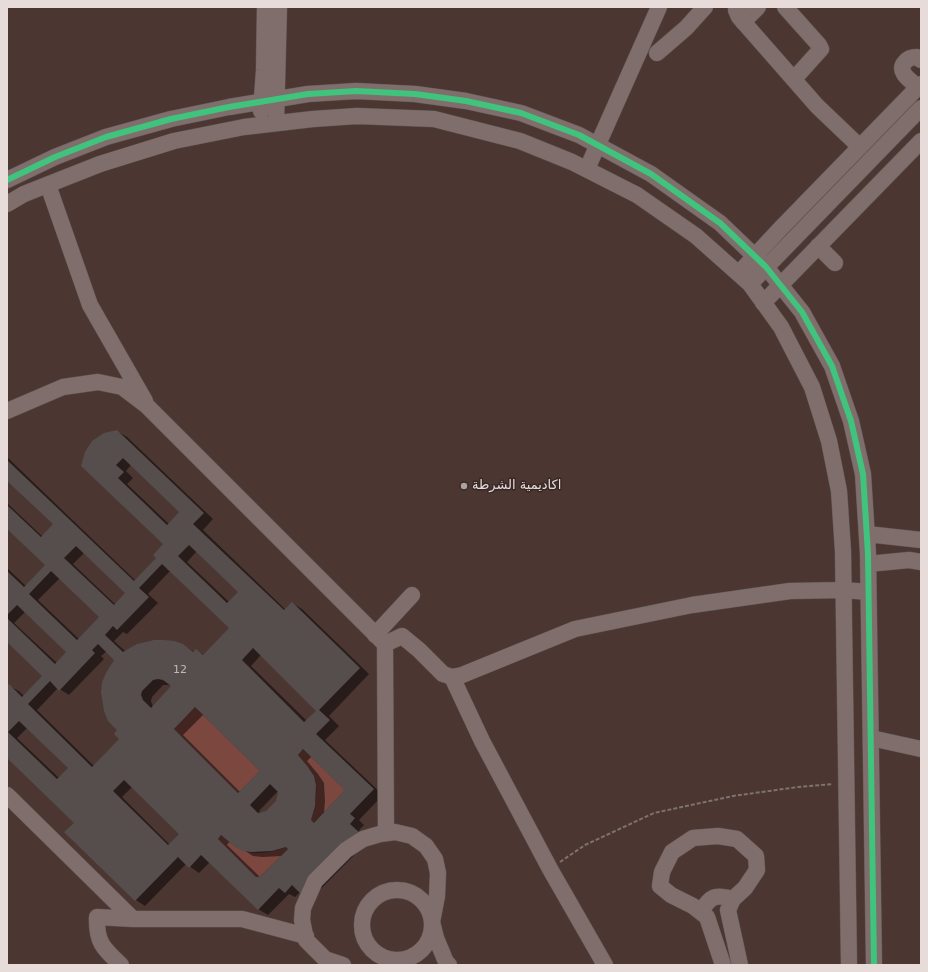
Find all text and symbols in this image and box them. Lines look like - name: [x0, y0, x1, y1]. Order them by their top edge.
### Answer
- place label: اكاديمية الشرطة: [472, 478, 561, 494]
- marker: اكاديمية الشرطة: [459, 481, 469, 491]
- house number: 12: [173, 663, 187, 677]

